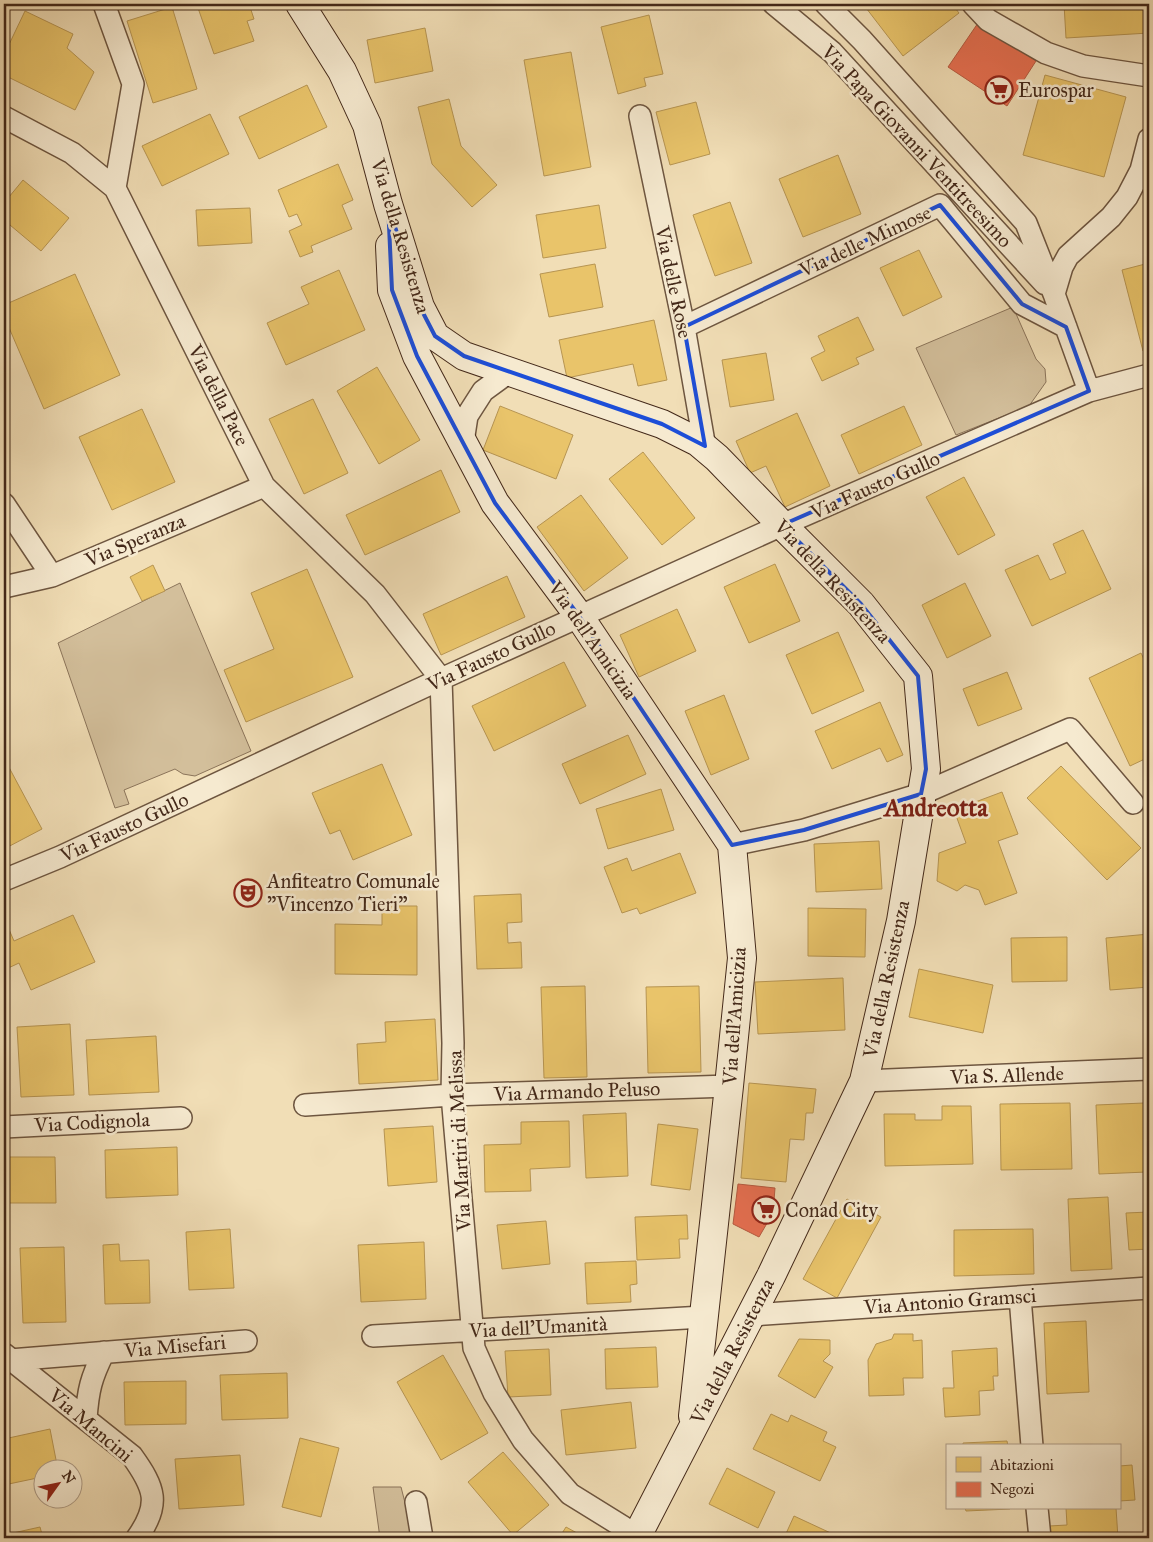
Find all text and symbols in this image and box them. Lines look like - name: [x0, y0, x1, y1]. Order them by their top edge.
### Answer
- street label: Via Papa Giovanni Ventitreesimo: [816, 39, 1017, 252]
- supermarket icon: Eurospar: [984, 75, 1014, 105]
- place label: Eurospar: [1018, 78, 1094, 102]
- street label: Via della Resistenza: [366, 155, 436, 317]
- street label: Via delle Mimose: [794, 200, 935, 282]
- street label: Via delle Rose: [650, 223, 698, 340]
- street label: Via della Pace: [183, 339, 255, 450]
- street label: Via Fausto Gullo: [806, 446, 943, 525]
- street label: Via Speranza: [80, 508, 189, 572]
- street label: Via della Resistenza: [769, 513, 897, 648]
- street label: Via dell'Amicizia: [543, 576, 643, 704]
- street label: Via Fausto Gullo: [422, 616, 559, 697]
- street label: Via Fausto Gullo: [55, 787, 192, 868]
- district label: Andreotta: [882, 792, 988, 823]
- place label: Anfiteatro Comunale "Vincenzo Tieri": [266, 869, 440, 916]
- theatre icon: Anfiteatro Comunale "Vincenzo Tieri": [233, 878, 263, 908]
- street label: Via della Resistenza: [857, 898, 915, 1061]
- street label: Via dell'Amicizia: [717, 946, 751, 1087]
- street label: Via Martiri di Melissa: [442, 1049, 476, 1233]
- street label: Via S. Allende: [949, 1061, 1064, 1089]
- street label: Via Armando Peluso: [492, 1076, 661, 1106]
- street label: Via Codignola: [33, 1107, 151, 1138]
- supermarket icon: Conad City: [751, 1195, 781, 1225]
- place label: Conad City: [785, 1198, 879, 1222]
- street label: Via della Resistenza: [684, 1274, 779, 1429]
- street label: Via Antonio Gramsci: [862, 1283, 1038, 1319]
- street label: Via dell'Umanità: [467, 1311, 608, 1343]
- street label: Via Misefari: [122, 1330, 227, 1362]
- street label: Via Mancini: [43, 1382, 138, 1467]
- legend: [946, 1444, 1120, 1510]
- text: Abitazioni: [989, 1456, 1054, 1474]
- north arrow: [32, 1460, 82, 1510]
- text: N: [58, 1468, 79, 1487]
- text: Negozi: [990, 1480, 1034, 1498]

